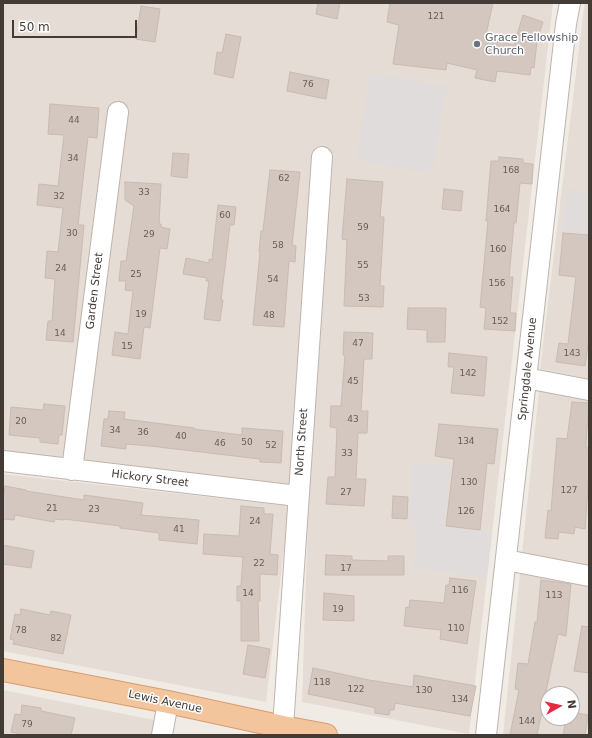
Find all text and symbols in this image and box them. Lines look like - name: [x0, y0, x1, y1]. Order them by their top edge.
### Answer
- scale bar: [14, 12, 139, 38]
- house number: 121: [427, 12, 445, 22]
- text: 50 m: [19, 20, 50, 34]
- place label: Grace Fellowship Church: [485, 31, 578, 57]
- marker: Grace Fellowship Church: [472, 39, 482, 49]
- house number: 76: [302, 80, 314, 90]
- house number: 44: [68, 116, 80, 126]
- house number: 34: [67, 154, 79, 164]
- house number: 168: [502, 166, 520, 176]
- house number: 62: [278, 174, 290, 184]
- house number: 33: [138, 188, 150, 198]
- house number: 32: [53, 192, 65, 202]
- house number: 164: [493, 205, 511, 215]
- house number: 60: [219, 211, 231, 221]
- house number: 59: [357, 223, 369, 233]
- house number: 30: [66, 229, 78, 239]
- house number: 29: [143, 230, 155, 240]
- house number: 58: [272, 241, 284, 251]
- house number: 160: [489, 245, 507, 255]
- street label: Garden Street: [84, 252, 106, 330]
- house number: 55: [357, 261, 369, 271]
- house number: 24: [55, 264, 67, 274]
- house number: 25: [130, 270, 142, 280]
- house number: 54: [267, 275, 279, 285]
- house number: 156: [488, 279, 506, 289]
- house number: 53: [358, 294, 370, 304]
- house number: 19: [135, 310, 147, 320]
- house number: 48: [263, 311, 275, 321]
- house number: 152: [491, 317, 509, 327]
- street label: Springdale Avenue: [516, 317, 540, 421]
- house number: 14: [54, 329, 66, 339]
- house number: 47: [352, 339, 364, 349]
- house number: 15: [121, 342, 133, 352]
- house number: 143: [563, 349, 581, 359]
- house number: 142: [459, 369, 477, 379]
- house number: 45: [347, 377, 359, 387]
- street label: North Street: [293, 408, 311, 476]
- house number: 43: [347, 415, 359, 425]
- house number: 20: [15, 417, 27, 427]
- house number: 34: [109, 426, 121, 436]
- house number: 36: [137, 428, 149, 438]
- house number: 40: [175, 432, 187, 442]
- house number: 134: [457, 437, 475, 447]
- house number: 50: [241, 438, 253, 448]
- house number: 46: [214, 439, 226, 449]
- house number: 52: [265, 441, 277, 451]
- house number: 33: [341, 449, 353, 459]
- street label: Hickory Street: [110, 468, 190, 490]
- house number: 130: [460, 478, 478, 488]
- house number: 127: [560, 486, 578, 496]
- house number: 27: [340, 488, 352, 498]
- house number: 21: [46, 504, 58, 514]
- house number: 23: [88, 505, 100, 515]
- house number: 126: [457, 507, 475, 517]
- house number: 24: [249, 517, 261, 527]
- house number: 41: [173, 525, 185, 535]
- house number: 22: [253, 559, 265, 569]
- house number: 17: [340, 564, 352, 574]
- house number: 116: [451, 586, 469, 596]
- house number: 14: [242, 589, 254, 599]
- house number: 113: [545, 591, 563, 601]
- house number: 19: [332, 605, 344, 615]
- house number: 110: [447, 624, 465, 634]
- house number: 78: [15, 626, 27, 636]
- house number: 82: [50, 634, 62, 644]
- house number: 118: [313, 678, 331, 688]
- house number: 122: [347, 685, 365, 695]
- house number: 130: [415, 686, 433, 696]
- north arrow: [540, 686, 580, 726]
- street label: Lewis Avenue: [127, 688, 203, 716]
- house number: 134: [451, 695, 469, 705]
- text: N: [564, 699, 578, 710]
- house number: 144: [518, 717, 536, 727]
- house number: 79: [21, 720, 33, 730]

